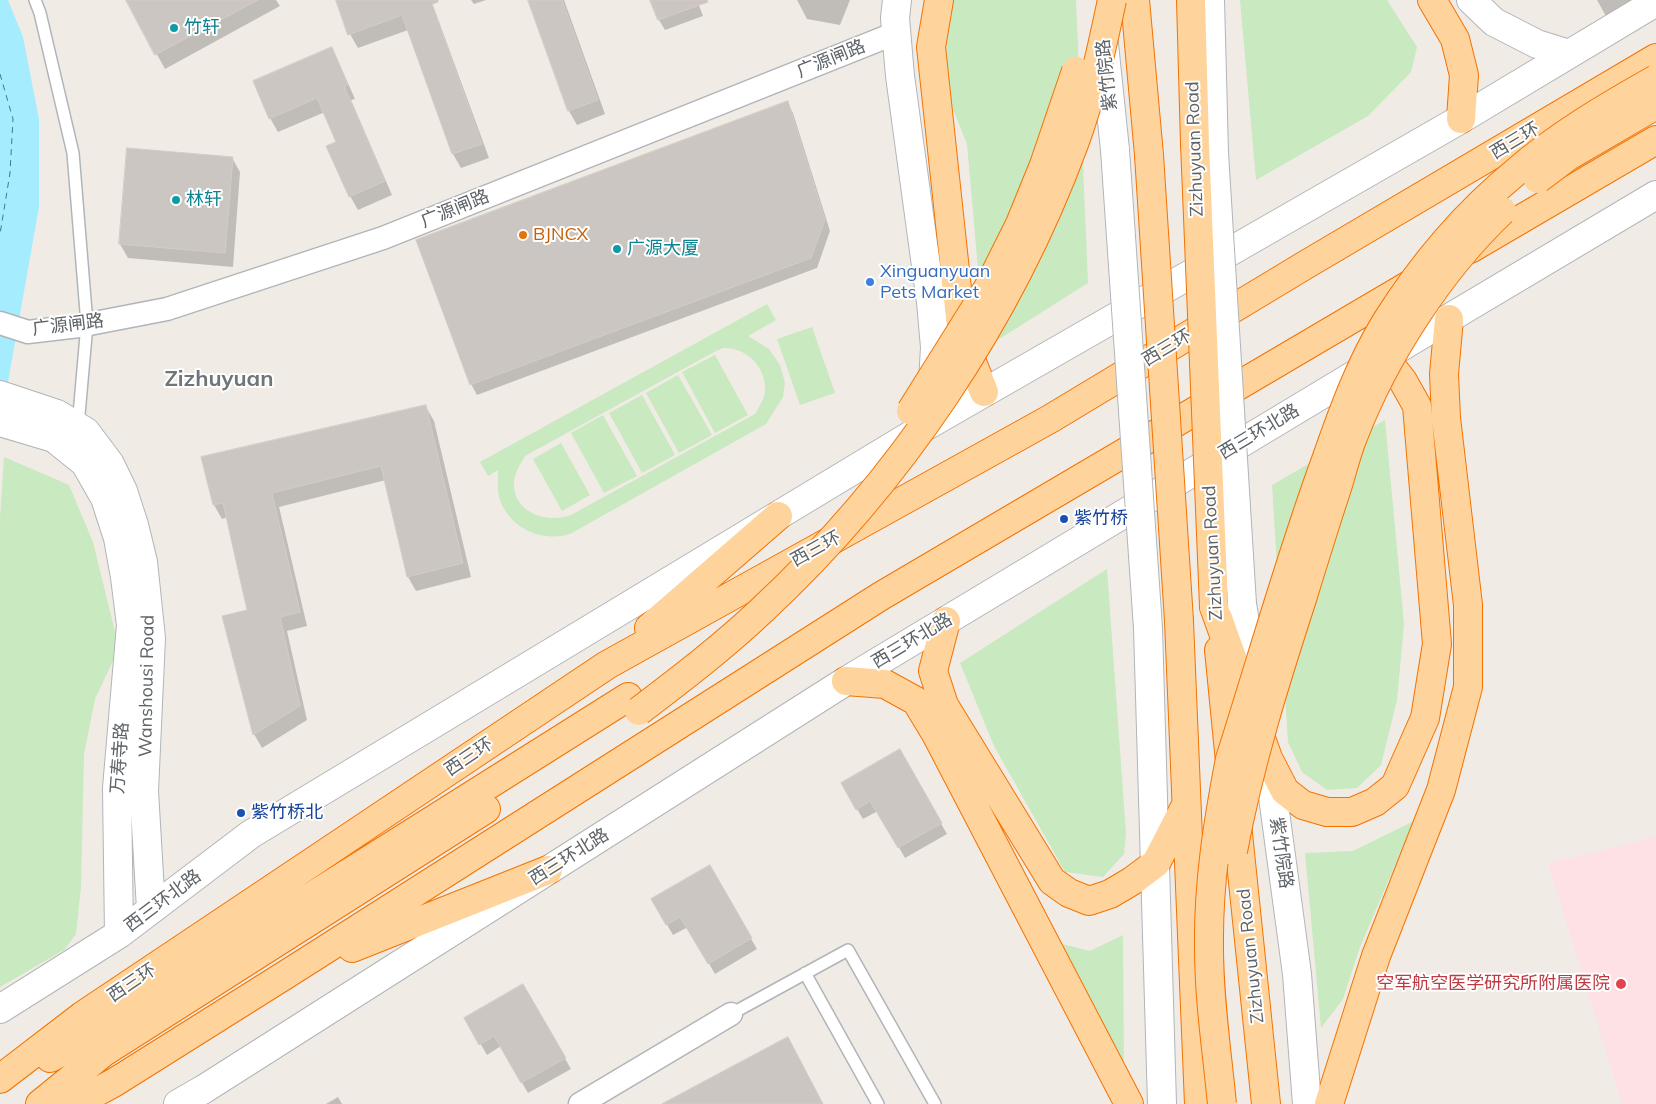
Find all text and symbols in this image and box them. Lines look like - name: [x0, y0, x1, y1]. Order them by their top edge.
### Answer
- place label: 竹轩: [184, 17, 220, 39]
- marker: 竹轩: [168, 22, 180, 34]
- street label: 广源闸路: [794, 36, 868, 82]
- street label: 紫竹院路: [1092, 38, 1122, 112]
- street label: Zizhuyuan Road: [1182, 81, 1208, 217]
- street label: 西三环: [1486, 118, 1544, 164]
- street label: 广源闸路: [418, 186, 492, 232]
- place label: 林轩: [186, 189, 222, 211]
- marker: 林轩: [170, 194, 182, 206]
- place label: BJNCX: [533, 224, 588, 246]
- marker: BJNCX: [517, 229, 529, 241]
- place label: 广源大厦: [627, 238, 699, 260]
- marker: 广源大厦: [611, 243, 623, 255]
- place label: Xinguanyuan Pets Market: [880, 261, 990, 304]
- marker: Xinguanyuan Pets Market: [864, 276, 876, 288]
- street label: 广源闸路: [31, 310, 105, 340]
- street label: 西三环: [1138, 325, 1196, 371]
- district label: Zizhuyuan: [164, 366, 274, 392]
- street label: 西三环北路: [1215, 400, 1303, 464]
- street label: Zizhuyuan Road: [1199, 485, 1227, 621]
- place label: 紫竹桥: [1074, 508, 1128, 530]
- marker: 紫竹桥: [1058, 513, 1070, 525]
- street label: 西三环: [787, 526, 845, 572]
- street label: 西三环北路: [868, 609, 956, 673]
- street label: Wanshousi Road: [135, 615, 159, 757]
- street label: 万寿寺路: [107, 721, 133, 795]
- street label: 西三环: [441, 733, 497, 781]
- place label: 紫竹桥北: [251, 802, 323, 824]
- marker: 紫竹桥北: [235, 807, 247, 819]
- street label: 紫竹院路: [1265, 816, 1297, 890]
- street label: 西三环北路: [525, 824, 613, 890]
- street label: 西三环北路: [121, 865, 205, 937]
- street label: Zizhuyuan Road: [1233, 888, 1269, 1024]
- street label: 西三环: [104, 959, 160, 1007]
- place label: 空军航空医学研究所附属医院: [1376, 973, 1610, 995]
- marker: 空军航空医学研究所附属医院: [1614, 977, 1628, 991]

